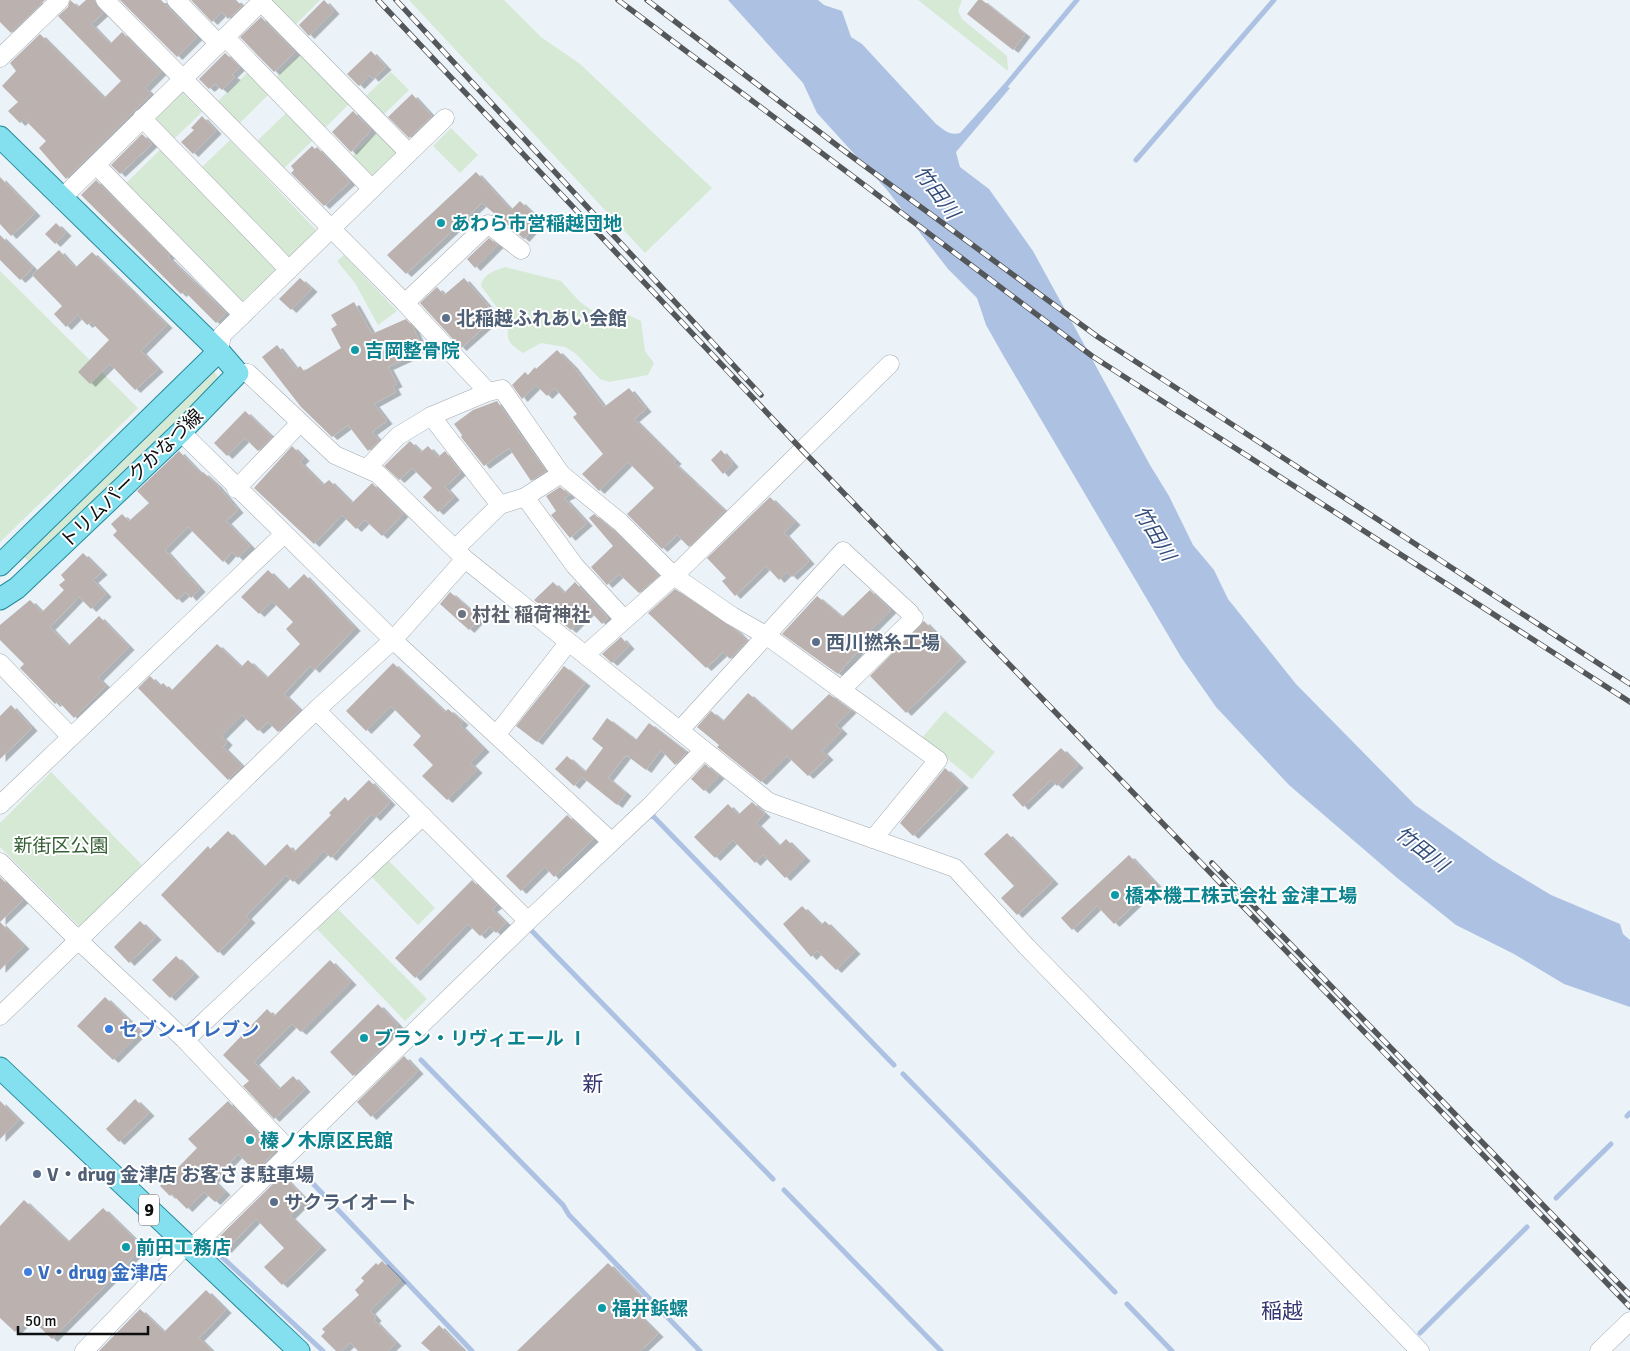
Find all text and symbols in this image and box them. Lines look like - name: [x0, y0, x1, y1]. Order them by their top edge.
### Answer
- water label: 竹田川: [909, 161, 966, 225]
- place label: あわら市営稲越団地: [451, 212, 622, 236]
- marker: あわら市営稲越団地: [435, 217, 447, 229]
- place label: 北稲越ふれあい会館: [456, 307, 627, 331]
- marker: 北稲越ふれあい会館: [440, 312, 452, 324]
- place label: 吉岡整骨院: [365, 339, 460, 363]
- marker: 吉岡整骨院: [349, 344, 361, 356]
- street label: トリムパークかなづ線: [55, 404, 208, 553]
- water label: 竹田川: [1128, 501, 1182, 567]
- place label: 村社 稲荷神社: [472, 603, 590, 627]
- marker: 村社 稲荷神社: [456, 608, 468, 620]
- place label: 西川撚糸工場: [826, 631, 940, 655]
- marker: 西川撚糸工場: [810, 636, 822, 648]
- water label: 竹田川: [1390, 821, 1455, 879]
- park label: 新街区公園: [13, 834, 109, 858]
- place label: 橋本機工株式会社 金津工場: [1125, 884, 1357, 908]
- marker: 橋本機工株式会社 金津工場: [1109, 889, 1121, 901]
- place label: セブン-イレブン: [119, 1018, 259, 1042]
- marker: セブン-イレブン: [103, 1023, 115, 1035]
- place label: ブラン・リヴィエール Ⅰ: [374, 1027, 587, 1051]
- marker: ブラン・リヴィエール Ⅰ: [358, 1032, 370, 1044]
- district label: 新: [583, 1071, 604, 1097]
- place label: 榛ノ木原区民館: [260, 1129, 393, 1153]
- marker: 榛ノ木原区民館: [244, 1134, 256, 1146]
- place label: V・drug 金津店 お客さま駐車場: [47, 1163, 314, 1187]
- marker: V・drug 金津店 お客さま駐車場: [31, 1168, 43, 1180]
- place label: サクライオート: [284, 1191, 417, 1215]
- road number: 9: [139, 1194, 159, 1226]
- marker: サクライオート: [268, 1196, 280, 1208]
- place label: 前田工務店: [136, 1236, 231, 1260]
- marker: 前田工務店: [120, 1241, 132, 1253]
- place label: V・drug 金津店: [38, 1261, 168, 1285]
- marker: V・drug 金津店: [22, 1266, 34, 1278]
- place label: 福井鋲螺: [612, 1297, 688, 1321]
- district label: 稲越: [1261, 1298, 1303, 1324]
- marker: 福井鋲螺: [596, 1302, 608, 1314]
- scale bar: [18, 1304, 148, 1336]
- text: 50 m: [25, 1312, 56, 1330]

